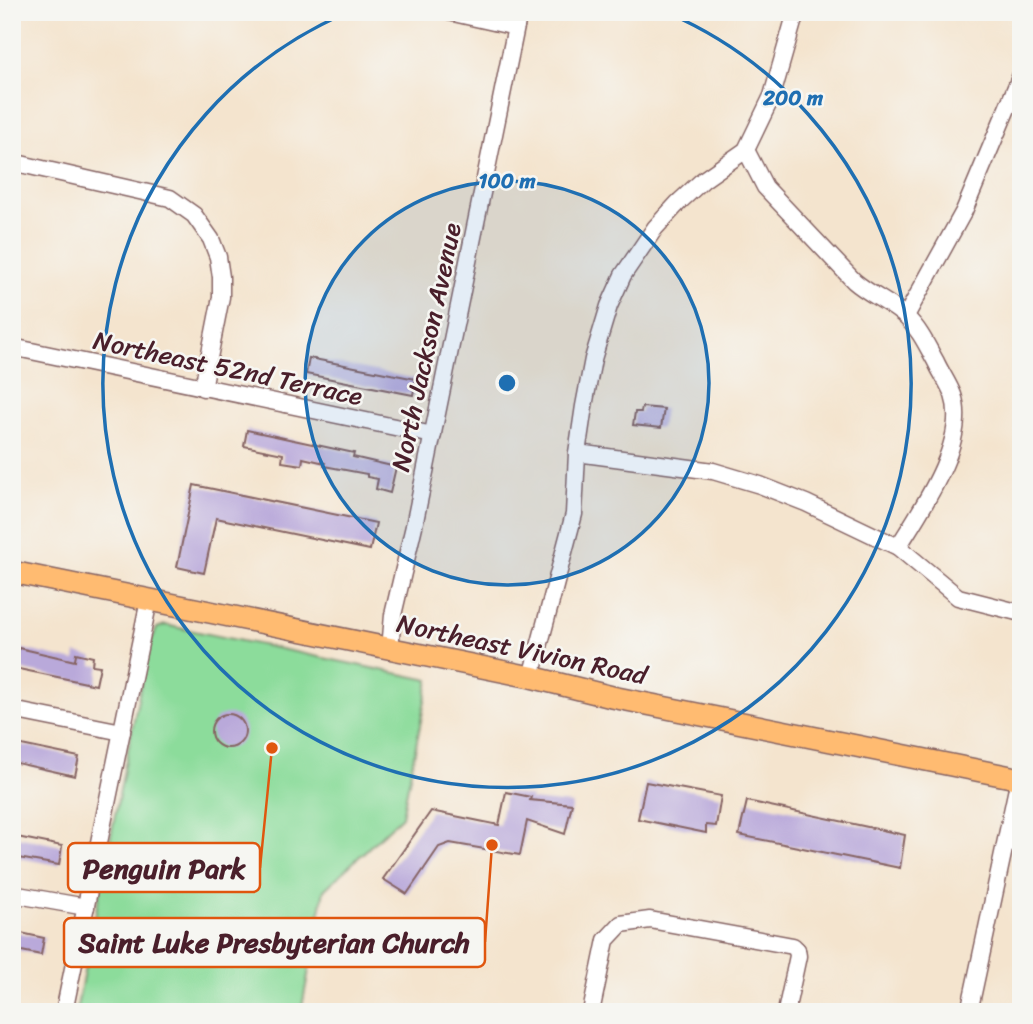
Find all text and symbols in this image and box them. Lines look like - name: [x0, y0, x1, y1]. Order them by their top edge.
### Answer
- text: 200 m: [762, 79, 824, 117]
- text: 100 m: [478, 162, 536, 200]
- street label: North Jackson Avenue: [377, 218, 475, 476]
- street label: Northeast 52nd Terrace: [89, 317, 367, 419]
- centre of rings: [495, 371, 519, 395]
- street label: Northeast Vivion Road: [393, 600, 654, 698]
- callout: Penguin Park: [68, 843, 260, 892]
- text: Penguin Park: [82, 844, 247, 893]
- callout: Saint Luke Presbyterian Church: [64, 918, 485, 967]
- text: Saint Luke Presbyterian Church: [77, 918, 470, 967]

